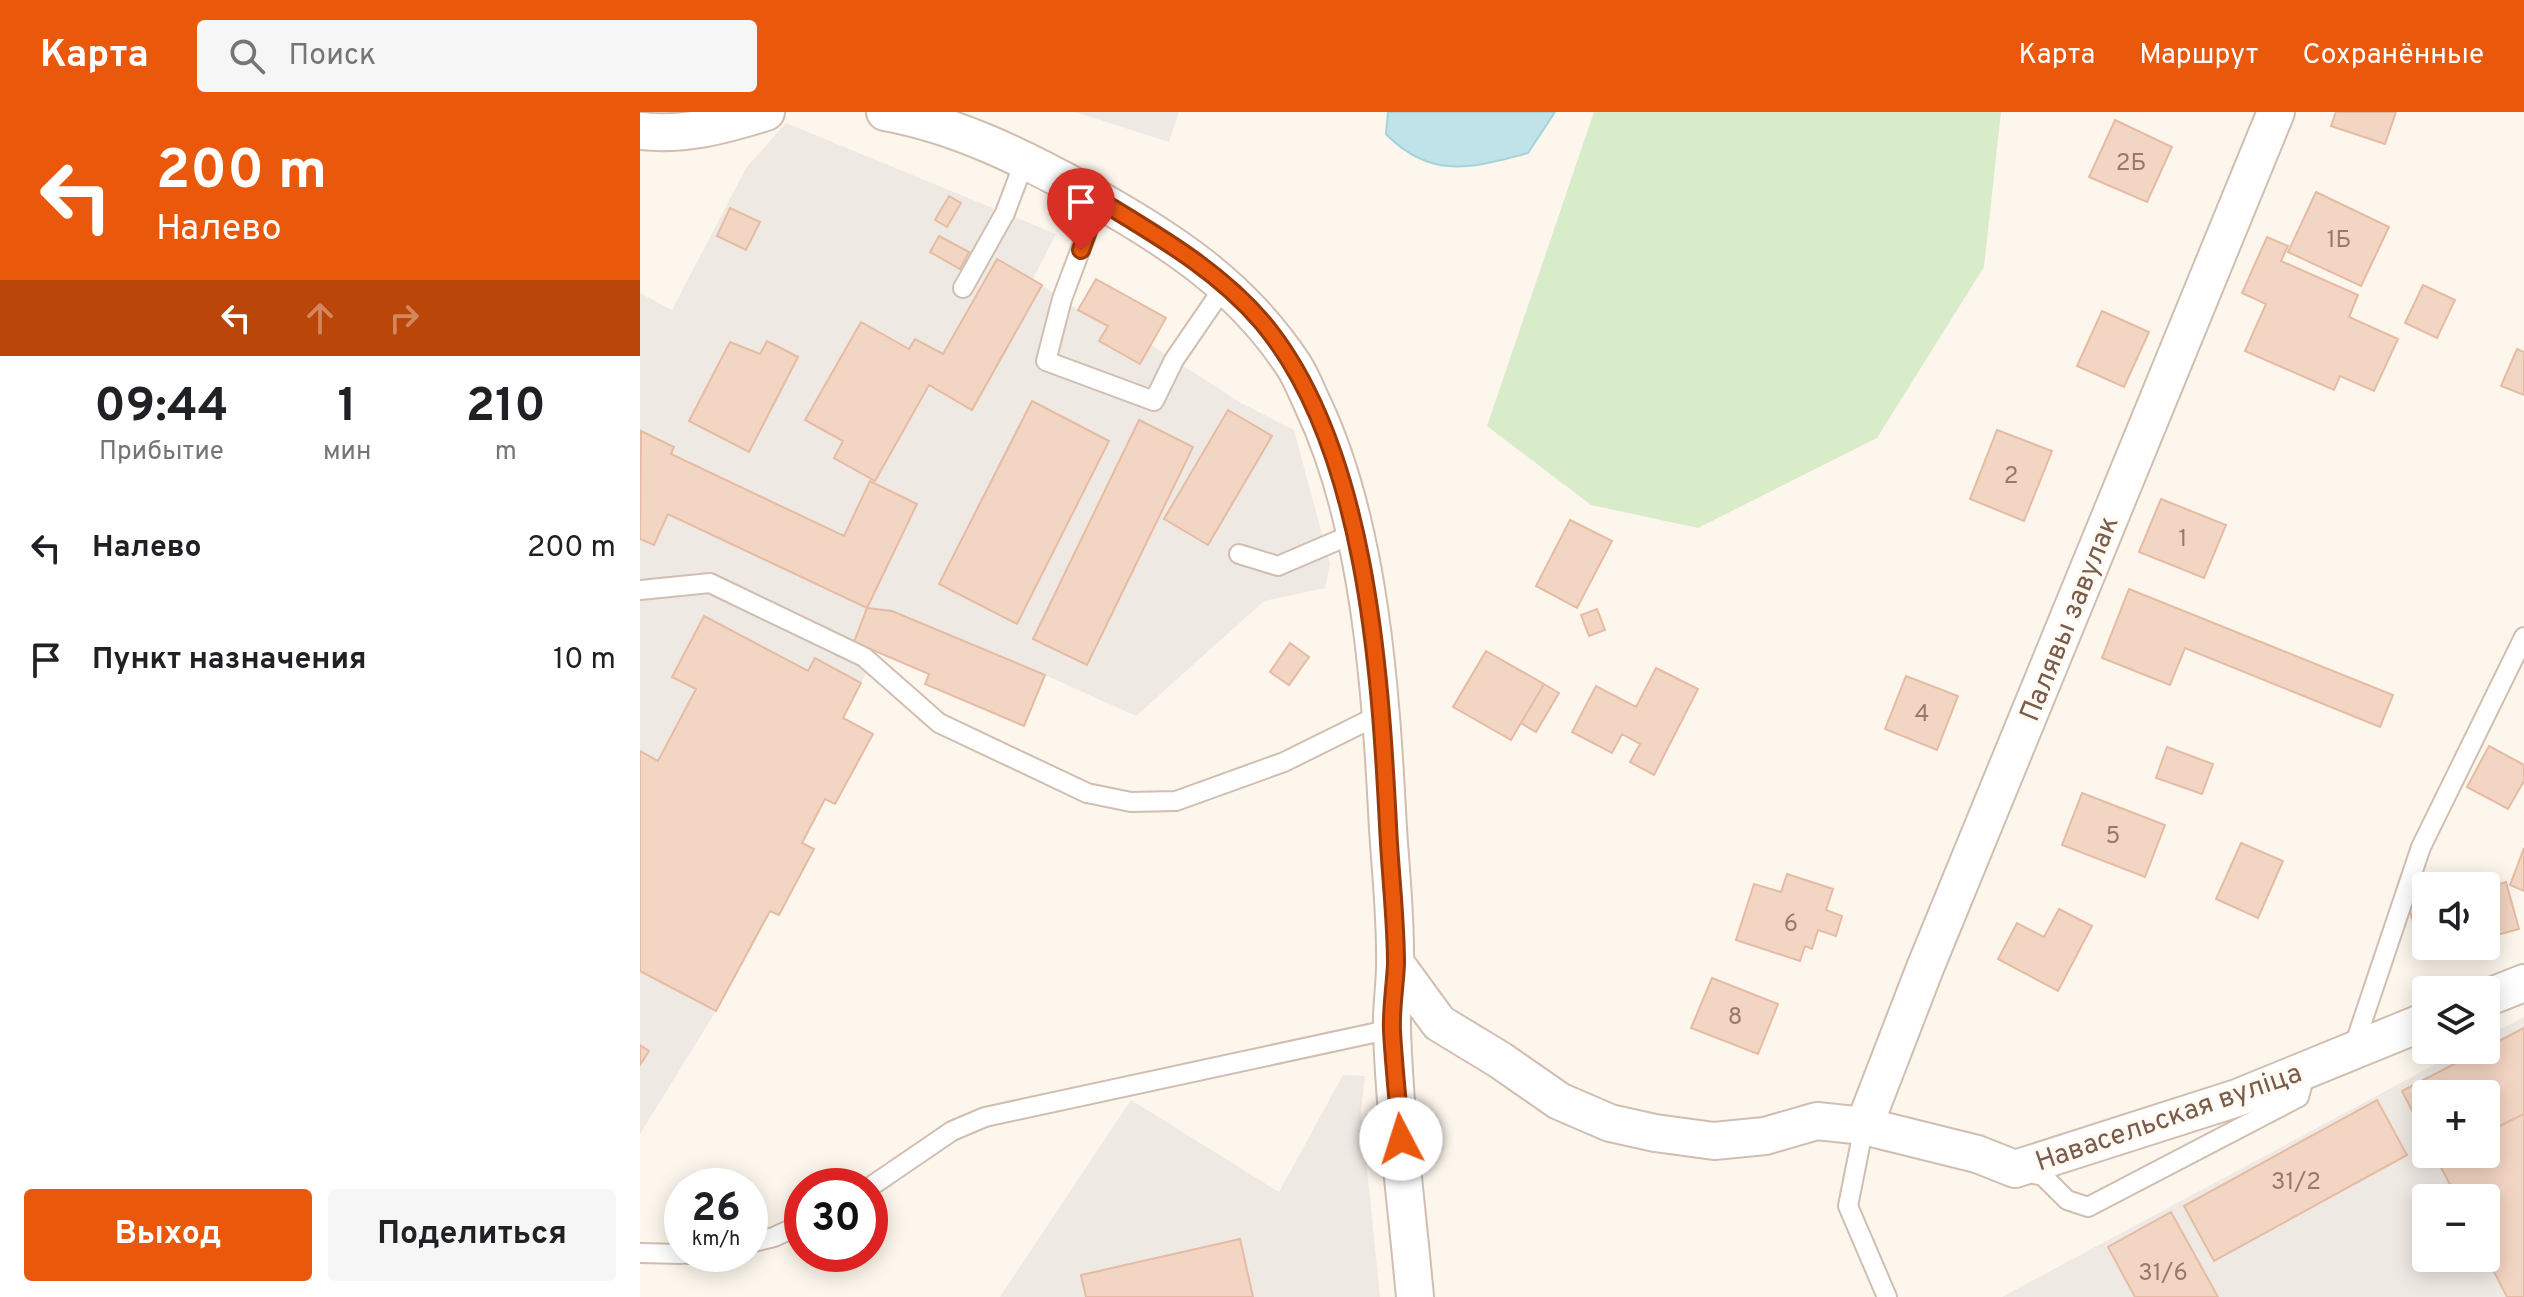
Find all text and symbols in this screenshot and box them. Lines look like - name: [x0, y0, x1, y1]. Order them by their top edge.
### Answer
- search box: [197, 20, 757, 92]
- text: Карта: [40, 32, 149, 81]
- icon: search: [225, 34, 269, 78]
- text: Поиск: [289, 38, 376, 75]
- text: Карта: [2019, 38, 2095, 74]
- text: Маршрут: [2139, 38, 2258, 74]
- text: Сохранённые: [2302, 38, 2484, 74]
- text: 200 m: [156, 138, 327, 208]
- icon: left: [24, 144, 128, 248]
- house number: 2Б: [2116, 149, 2146, 179]
- pin: [1047, 168, 1115, 250]
- icon: arrive: [1059, 180, 1103, 224]
- text: Налево: [156, 207, 282, 253]
- house number: 1Б: [2327, 226, 2351, 256]
- icon: left: [214, 296, 258, 340]
- icon: ahead: [298, 296, 342, 340]
- icon: right: [382, 296, 426, 340]
- text: 09:44: [94, 378, 229, 438]
- text: 1: [338, 378, 357, 438]
- text: 210: [466, 378, 546, 438]
- text: Прибытие: [99, 436, 224, 469]
- text: мин: [323, 436, 371, 469]
- text: m: [495, 436, 517, 469]
- house number: 2: [2004, 462, 2018, 492]
- street label: Палявы завулак: [2013, 511, 2128, 727]
- house number: 1: [2179, 525, 2187, 555]
- icon: left: [24, 526, 68, 570]
- text: Налево: [92, 530, 201, 567]
- text: 200 m: [527, 530, 616, 567]
- icon: arrive: [24, 638, 68, 682]
- text: Пункт назначения: [92, 642, 366, 679]
- text: 10 m: [553, 642, 616, 679]
- house number: 4: [1915, 700, 1929, 730]
- house number: 5: [2106, 822, 2120, 852]
- map controls: [2412, 872, 2500, 1272]
- button: sound: [2412, 872, 2500, 960]
- house number: 6: [1784, 910, 1798, 940]
- button: layers: [2412, 976, 2500, 1064]
- house number: 8: [1728, 1003, 1742, 1033]
- street label: Навасельская вуліца: [2031, 1056, 2307, 1181]
- button: +: [2412, 1080, 2500, 1168]
- position arrow: [1359, 1097, 1443, 1181]
- speed limit sign: 30: [784, 1168, 888, 1272]
- house number: 31/2: [2271, 1168, 2321, 1198]
- button: −: [2412, 1184, 2500, 1272]
- text: 26: [691, 1185, 741, 1235]
- button: Выход: [24, 1189, 312, 1281]
- button: Поделиться: [328, 1189, 616, 1281]
- text: km/h: [692, 1227, 740, 1253]
- house number: 31/6: [2138, 1259, 2188, 1289]

